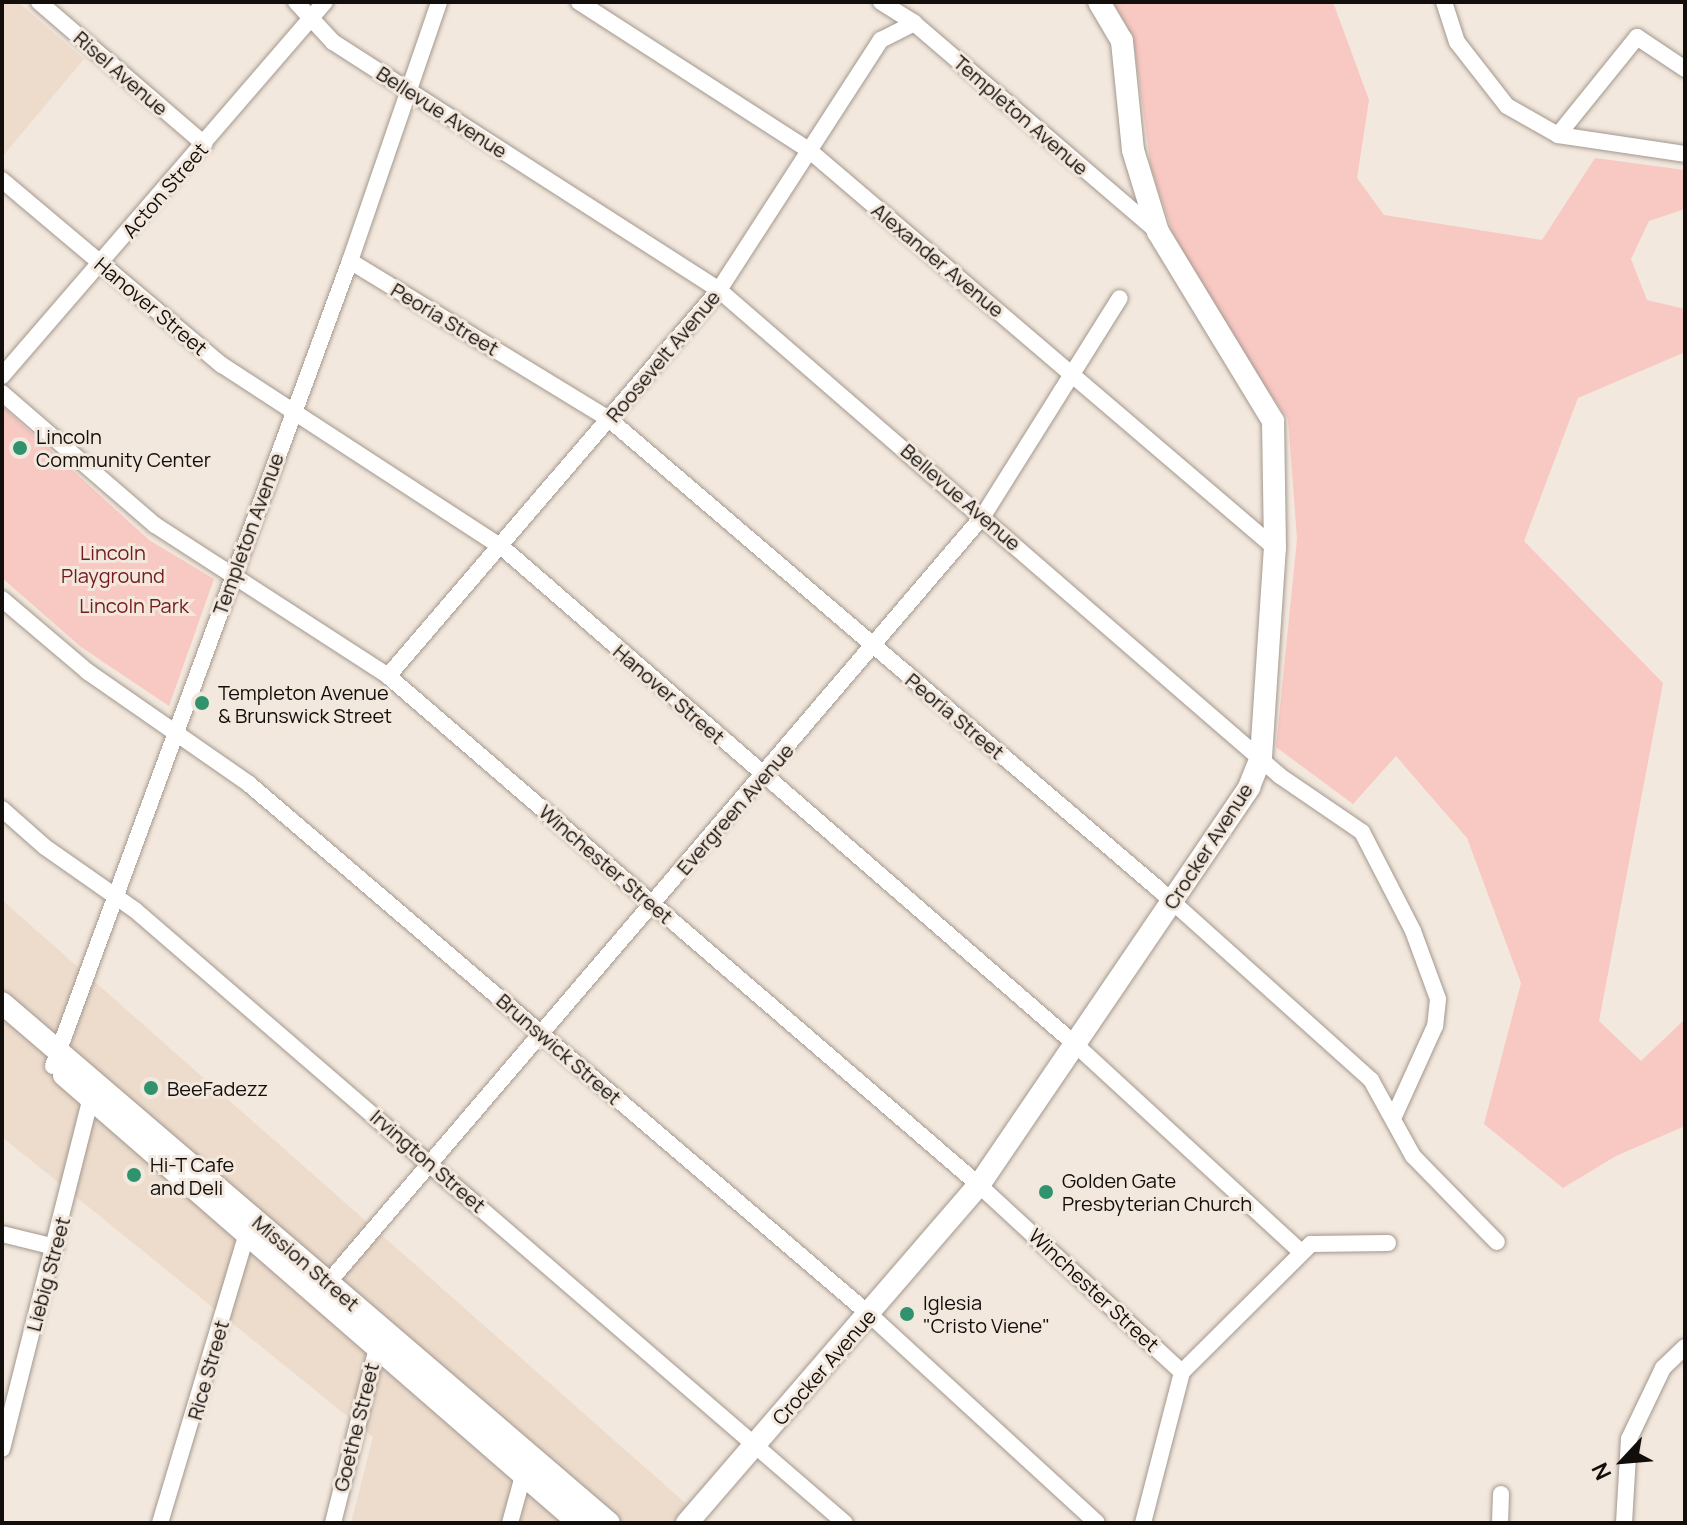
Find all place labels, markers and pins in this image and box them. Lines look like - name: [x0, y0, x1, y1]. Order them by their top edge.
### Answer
- place label: Lincoln Community Center: [36, 424, 211, 471]
- marker: Lincoln Community Center: [11, 439, 29, 457]
- place label: Templeton Avenue & Brunswick Street: [218, 680, 392, 727]
- marker: Templeton Avenue & Brunswick Street: [193, 694, 211, 712]
- place label: BeeFadezz: [167, 1076, 268, 1100]
- marker: BeeFadezz: [142, 1079, 160, 1097]
- place label: Hi-T Cafe and Deli: [150, 1152, 235, 1199]
- marker: Hi-T Cafe and Deli: [125, 1166, 143, 1184]
- place label: Golden Gate Presbyterian Church: [1062, 1168, 1252, 1215]
- marker: Golden Gate Presbyterian Church: [1037, 1183, 1055, 1201]
- place label: Iglesia "Cristo Viene": [923, 1290, 1050, 1337]
- marker: Iglesia "Cristo Viene": [898, 1305, 916, 1323]

